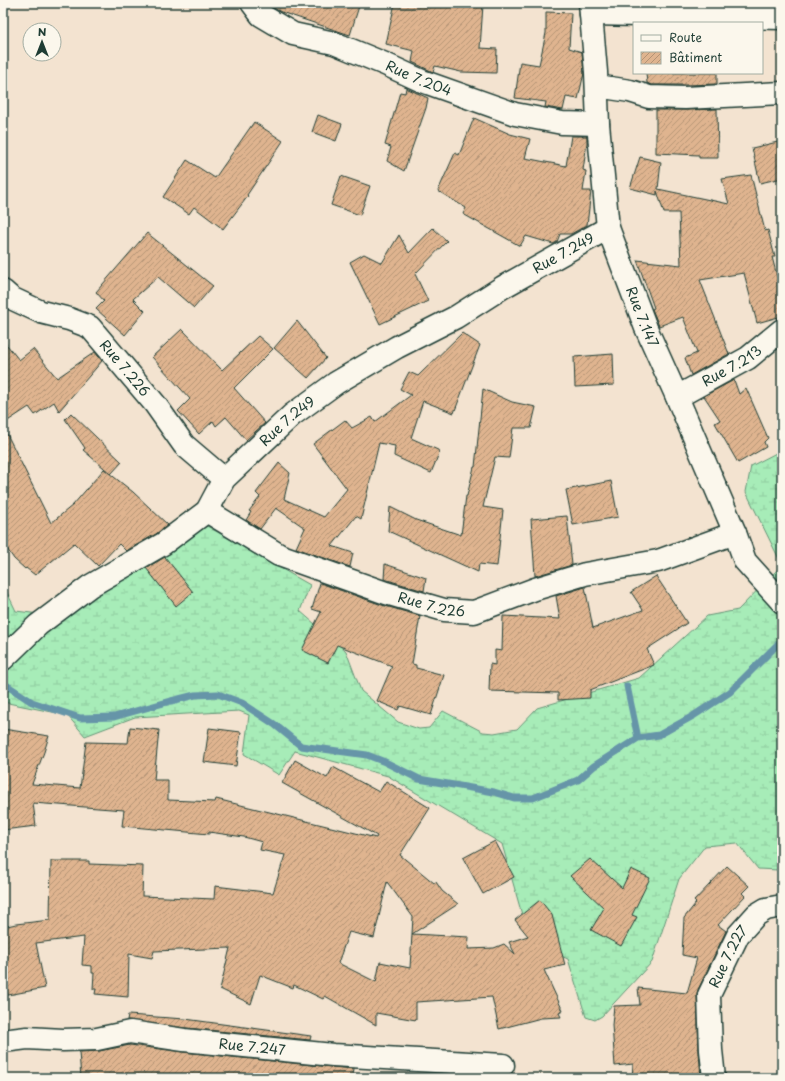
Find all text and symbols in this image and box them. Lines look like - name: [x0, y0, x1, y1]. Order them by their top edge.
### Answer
- north arrow: [22, 22, 62, 62]
- legend: [633, 22, 763, 74]
- text: N: [38, 23, 47, 40]
- text: Route: [669, 28, 702, 46]
- text: Bâtiment: [669, 48, 722, 66]
- street label: Rue 7.204: [382, 55, 455, 101]
- street label: Rue 7.249: [528, 227, 598, 278]
- street label: Rue 7.147: [621, 283, 664, 351]
- street label: Rue 7.226: [95, 335, 155, 401]
- street label: Rue 7.213: [698, 340, 766, 391]
- street label: Rue 7.249: [254, 391, 319, 451]
- street label: Rue 7.226: [395, 586, 466, 621]
- street label: Rue 7.227: [703, 920, 752, 991]
- street label: Rue 7.247: [218, 1033, 287, 1060]

